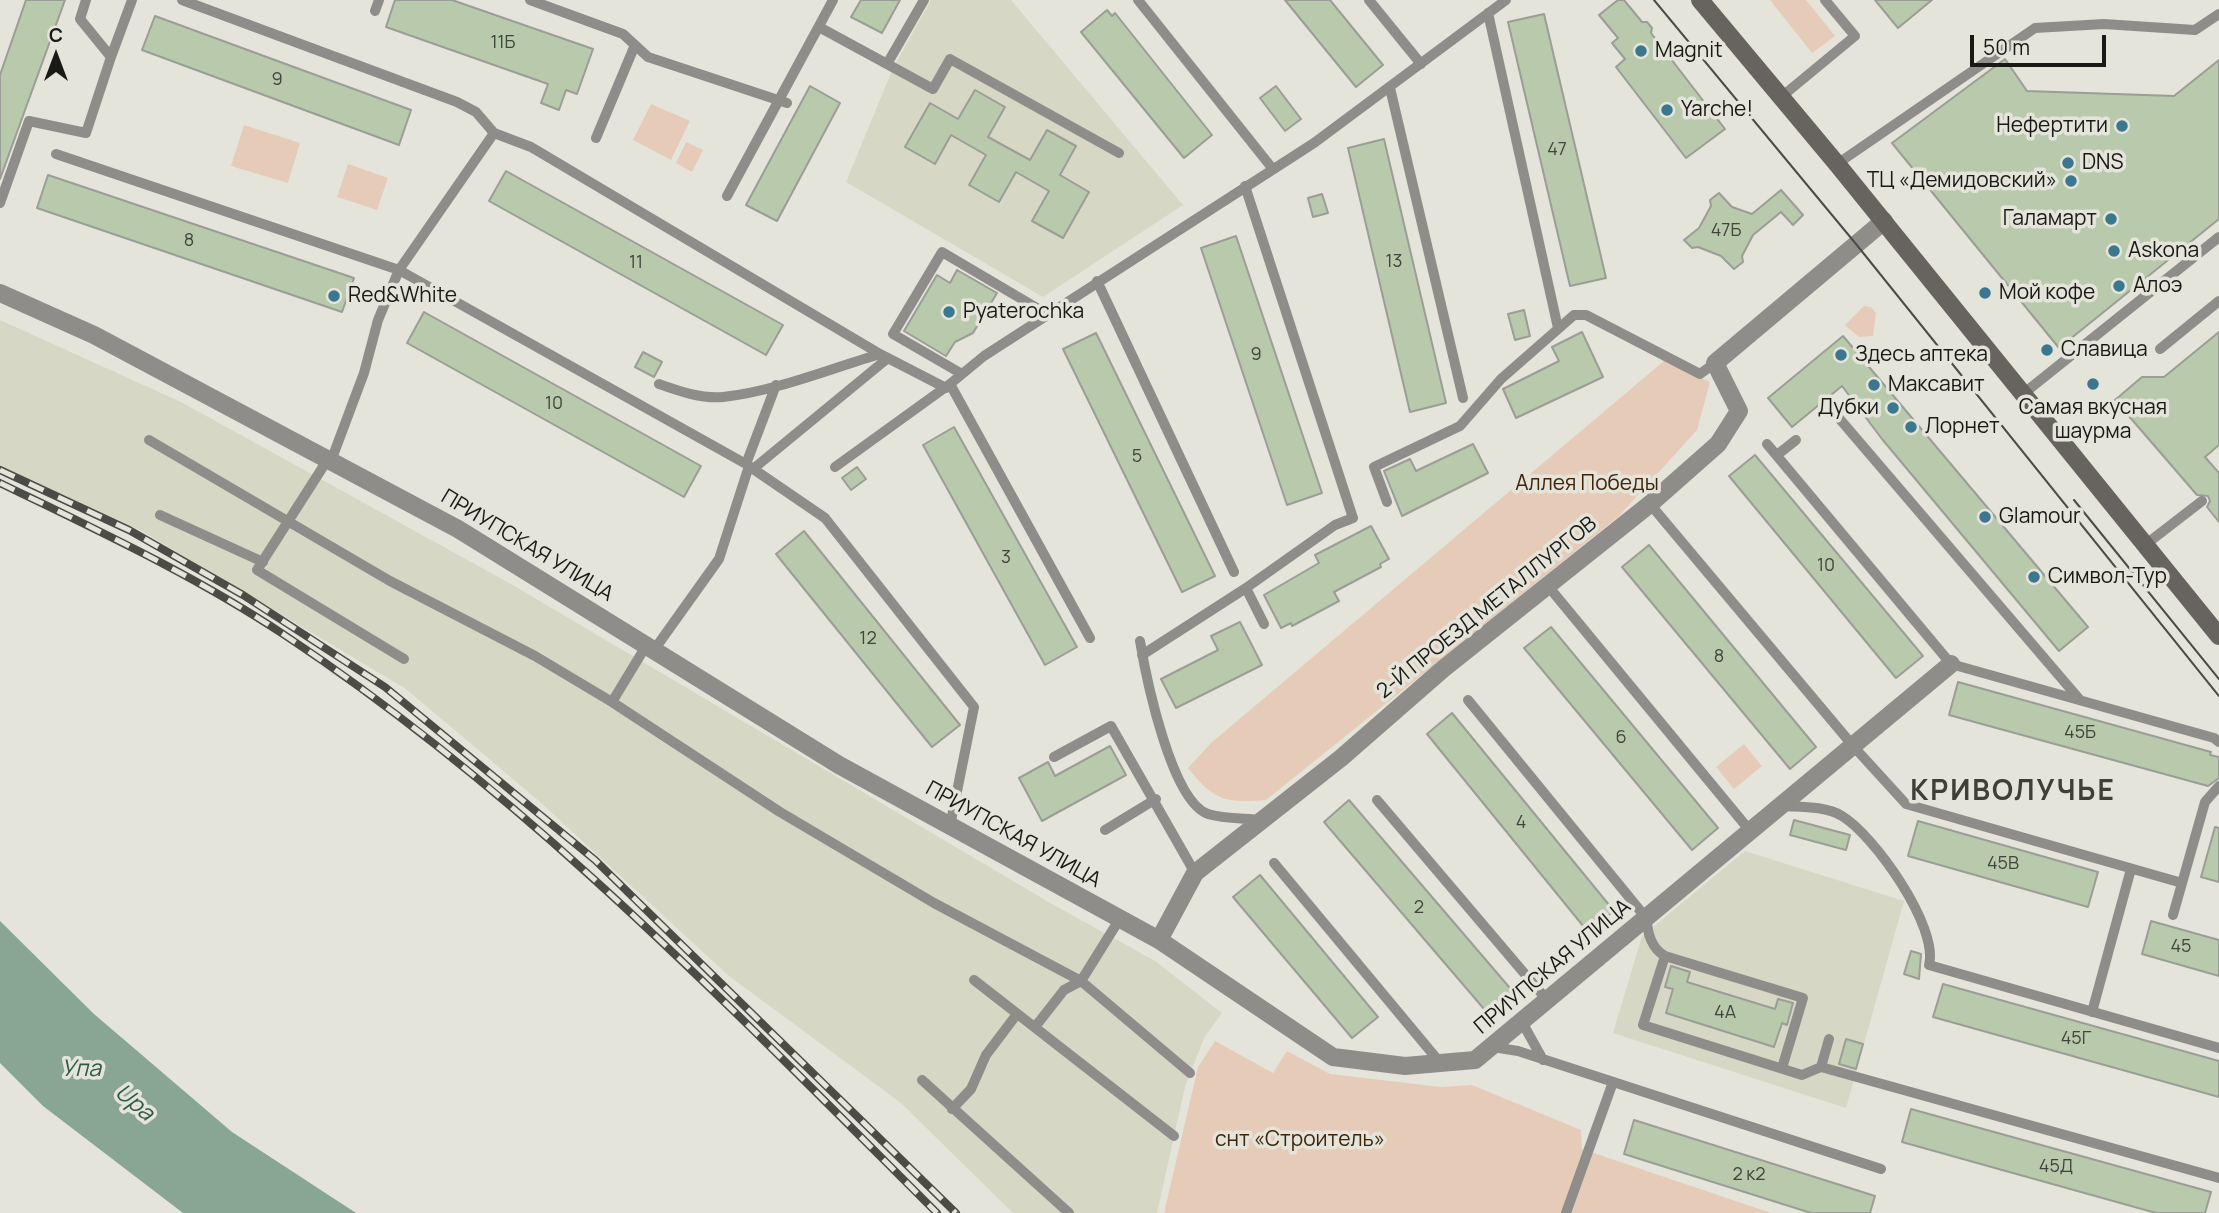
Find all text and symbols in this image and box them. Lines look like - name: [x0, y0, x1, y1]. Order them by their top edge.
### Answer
- north arrow: [21, 21, 91, 91]
- scale bar: [1974, 21, 2110, 65]
- text: С: [49, 22, 63, 48]
- house number: 11Б: [491, 32, 515, 54]
- text: 50 m: [1983, 33, 2030, 61]
- place label: Magnit: [1655, 38, 1723, 64]
- marker: Magnit: [1633, 43, 1649, 59]
- house number: 9: [271, 69, 283, 91]
- place label: Yarche!: [1681, 97, 1753, 123]
- marker: Yarche!: [1659, 102, 1675, 118]
- place label: Нефертити: [1996, 113, 2108, 139]
- marker: Нефертити: [2114, 118, 2130, 134]
- house number: 47: [1547, 139, 1567, 161]
- place label: DNS: [2082, 150, 2123, 176]
- marker: DNS: [2060, 155, 2076, 171]
- place label: ТЦ «Демидовский»: [1867, 168, 2057, 194]
- marker: ТЦ «Демидовский»: [2063, 173, 2079, 189]
- place label: Галамарт: [2003, 206, 2097, 232]
- marker: Галамарт: [2103, 211, 2119, 227]
- house number: 47Б: [1711, 220, 1741, 242]
- house number: 8: [184, 230, 194, 252]
- place label: Askona: [2128, 238, 2199, 264]
- marker: Askona: [2106, 243, 2122, 259]
- house number: 13: [1386, 251, 1402, 273]
- house number: 11: [629, 252, 643, 274]
- place label: Алоэ: [2133, 273, 2182, 299]
- marker: Алоэ: [2111, 278, 2127, 294]
- place label: Мой кофе: [1999, 280, 2095, 306]
- place label: Red&White: [348, 283, 457, 309]
- marker: Мой кофе: [1977, 285, 1993, 301]
- marker: Red&White: [326, 288, 342, 304]
- place label: Pyaterochka: [963, 299, 1084, 325]
- marker: Pyaterochka: [941, 304, 957, 320]
- place label: Славица: [2061, 337, 2148, 363]
- place label: Здесь аптека: [1855, 342, 1988, 368]
- marker: Славица: [2039, 342, 2055, 358]
- house number: 9: [1250, 344, 1262, 366]
- marker: Здесь аптека: [1833, 347, 1849, 363]
- place label: Максавит: [1888, 372, 1985, 398]
- marker: Самая вкусная шаурма: [2085, 376, 2101, 392]
- marker: Максавит: [1866, 377, 1882, 393]
- house number: 10: [545, 393, 563, 415]
- place label: Дубки: [1818, 395, 1879, 421]
- place label: Самая вкусная шаурма: [2019, 395, 2167, 445]
- marker: Дубки: [1885, 400, 1901, 416]
- place label: Лорнет: [1925, 414, 2000, 440]
- marker: Лорнет: [1903, 419, 1919, 435]
- house number: 5: [1132, 446, 1142, 468]
- park label: Аллея Победы: [1515, 471, 1659, 497]
- street label: ПРИУПСКАЯ УЛИЦА: [436, 485, 618, 607]
- place label: Glamour: [1999, 504, 2081, 530]
- marker: Glamour: [1977, 509, 1993, 525]
- street label: 2-Й ПРОЕЗД МЕТАЛЛУРГОВ: [1372, 512, 1602, 704]
- house number: 3: [1001, 547, 1011, 569]
- house number: 10: [1817, 555, 1835, 577]
- place label: Символ-Тур: [2048, 564, 2167, 590]
- marker: Символ-Тур: [2026, 569, 2042, 585]
- house number: 12: [859, 628, 877, 650]
- house number: 8: [1714, 646, 1724, 668]
- house number: 45Б: [2064, 722, 2096, 744]
- house number: 6: [1615, 727, 1627, 749]
- district label: КРИВОЛУЧЬЕ: [1911, 775, 2115, 809]
- street label: ПРИУПСКАЯ УЛИЦА: [921, 776, 1105, 894]
- house number: 4: [1516, 812, 1526, 834]
- house number: 45В: [1987, 853, 2019, 875]
- street label: ПРИУПСКАЯ УЛИЦА: [1470, 894, 1636, 1040]
- house number: 2: [1414, 897, 1424, 919]
- house number: 45: [2170, 936, 2192, 958]
- house number: 4А: [1714, 1002, 1736, 1024]
- house number: 45Г: [2061, 1028, 2091, 1050]
- water label: Упа: [61, 1056, 101, 1084]
- water label: Upa: [109, 1079, 159, 1127]
- park label: снт «Строитель»: [1215, 1127, 1385, 1153]
- house number: 45Д: [2039, 1156, 2073, 1178]
- house number: 2 к2: [1732, 1164, 1766, 1186]

